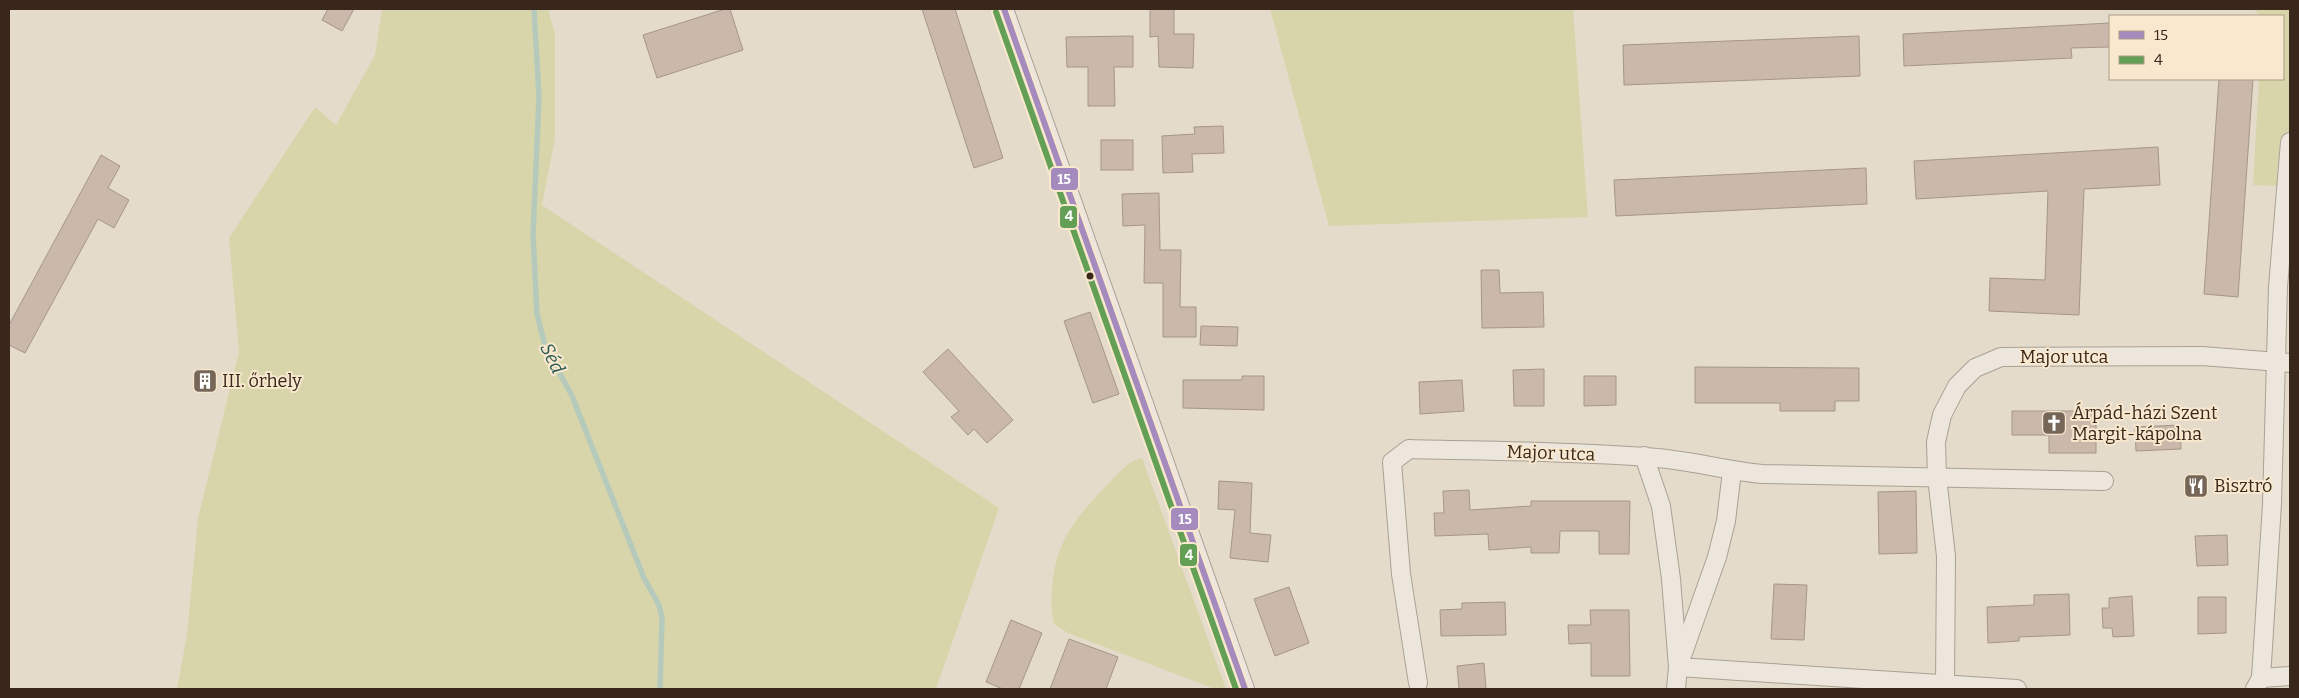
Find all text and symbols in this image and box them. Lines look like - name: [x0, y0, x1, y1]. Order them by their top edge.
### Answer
- legend: [2109, 15, 2284, 80]
- text: 15: [2154, 26, 2168, 44]
- text: 4: [2154, 51, 2163, 69]
- line badge: 15: [1050, 167, 1079, 191]
- text: 15: [1057, 171, 1071, 188]
- line badge: 4: [1059, 205, 1078, 229]
- text: 4: [1065, 208, 1074, 225]
- unlabelled marker: [1085, 271, 1095, 281]
- water label: Séd: [535, 339, 570, 377]
- street label: Major utca: [2020, 346, 2108, 368]
- building icon: III. őrhely: [192, 368, 218, 394]
- place label: III. őrhely: [222, 370, 302, 392]
- place label: Árpád-házi Szent Margit-kápolna: [2072, 402, 2218, 445]
- church icon: Árpád-házi Szent Margit-kápolna: [2041, 410, 2067, 436]
- street label: Major utca: [1506, 440, 1596, 466]
- restaurant icon: Bisztró: [2183, 473, 2209, 499]
- place label: Bisztró: [2214, 475, 2272, 497]
- line badge: 15: [1170, 507, 1199, 531]
- text: 15: [1178, 511, 1192, 528]
- line badge: 4: [1179, 543, 1198, 567]
- text: 4: [1185, 547, 1194, 564]

